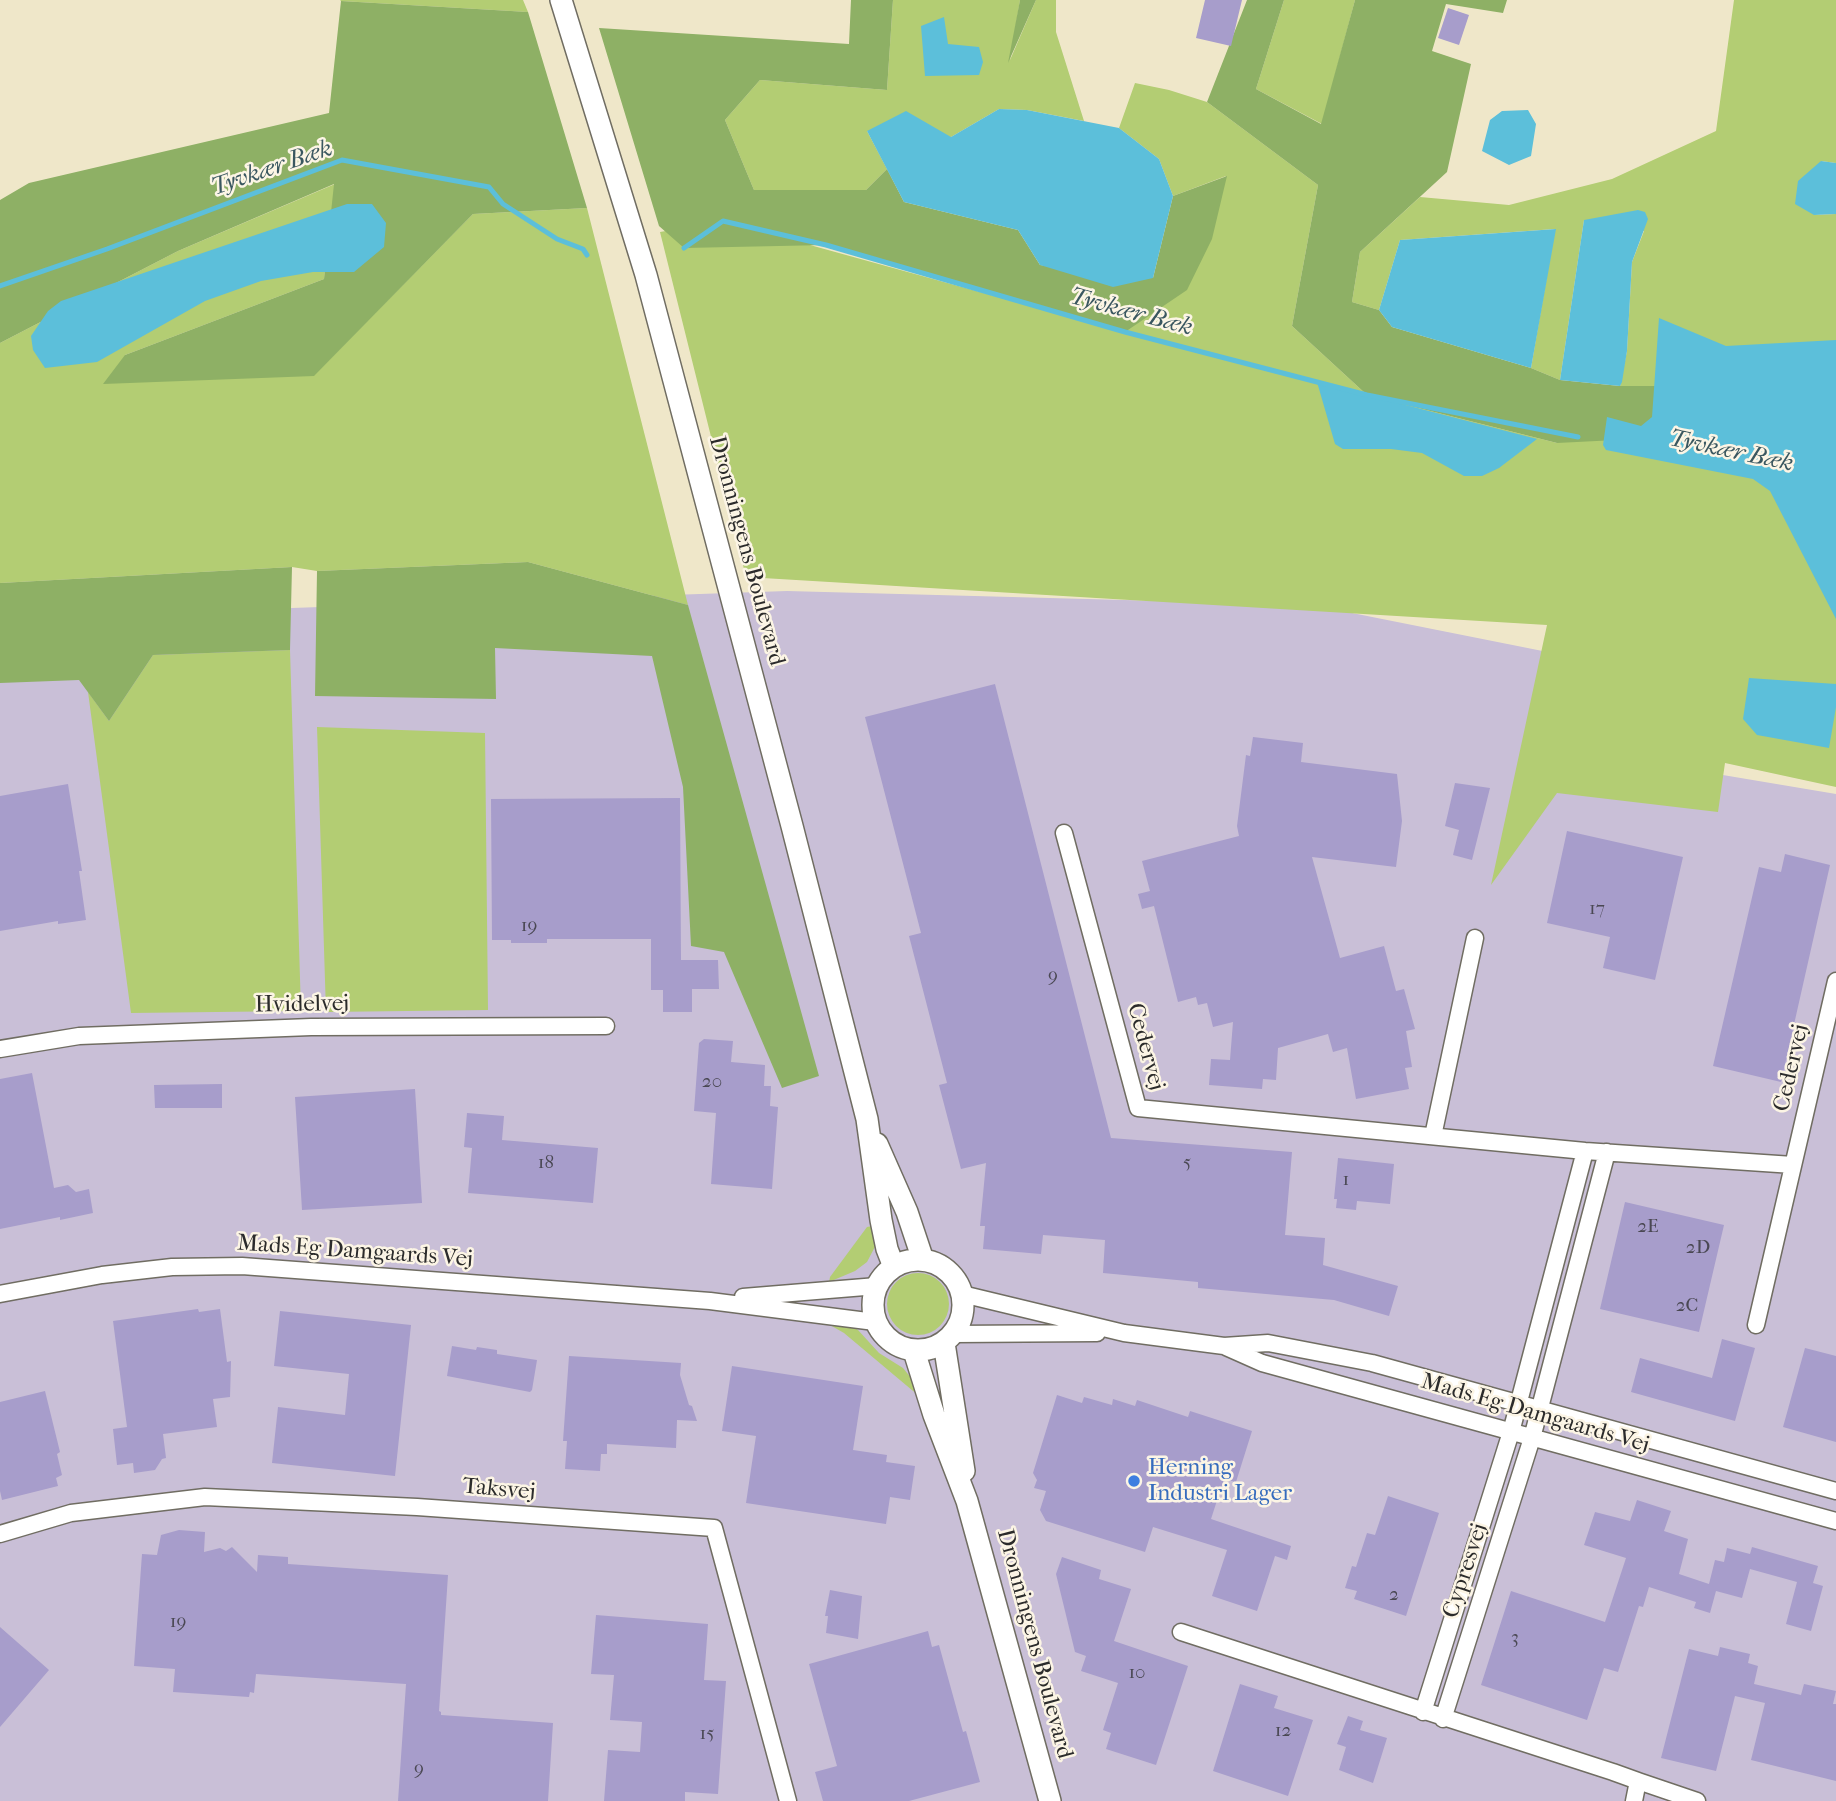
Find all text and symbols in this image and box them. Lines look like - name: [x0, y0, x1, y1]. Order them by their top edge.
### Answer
- water label: Tyvkær Bæk: [208, 135, 336, 203]
- water label: Tyvkær Bæk: [1066, 283, 1196, 343]
- water label: Tyvkær Bæk: [1666, 425, 1796, 479]
- street label: Dronningens Boulevard: [702, 433, 790, 669]
- house number: 17: [1589, 898, 1605, 920]
- house number: 19: [521, 915, 537, 937]
- house number: 9: [1048, 965, 1058, 987]
- street label: Hvidelvej: [255, 990, 349, 1020]
- street label: Cedervej: [1120, 1001, 1170, 1093]
- street label: Cedervej: [1769, 1022, 1815, 1114]
- house number: 20: [702, 1071, 722, 1093]
- house number: 18: [538, 1152, 554, 1174]
- house number: 5: [1183, 1152, 1191, 1174]
- house number: 1: [1343, 1169, 1349, 1191]
- house number: 2E: [1637, 1216, 1659, 1238]
- street label: Mads Eg Damgaards Vej: [236, 1230, 474, 1274]
- house number: 2D: [1686, 1237, 1710, 1259]
- house number: 2C: [1676, 1295, 1698, 1317]
- street label: Mads Eg Damgaards Vej: [1418, 1368, 1652, 1460]
- place label: Herning Industri Lager: [1148, 1454, 1292, 1508]
- street label: Taksvej: [462, 1473, 536, 1507]
- marker: Herning Industri Lager: [1126, 1473, 1142, 1489]
- street label: Cypresvej: [1438, 1520, 1494, 1622]
- street label: Dronningens Boulevard: [990, 1526, 1078, 1762]
- house number: 2: [1389, 1584, 1399, 1606]
- house number: 19: [170, 1611, 186, 1633]
- house number: 3: [1511, 1627, 1519, 1649]
- house number: 10: [1128, 1662, 1146, 1684]
- house number: 12: [1275, 1720, 1291, 1742]
- house number: 15: [700, 1723, 714, 1745]
- house number: 9: [414, 1758, 424, 1780]

